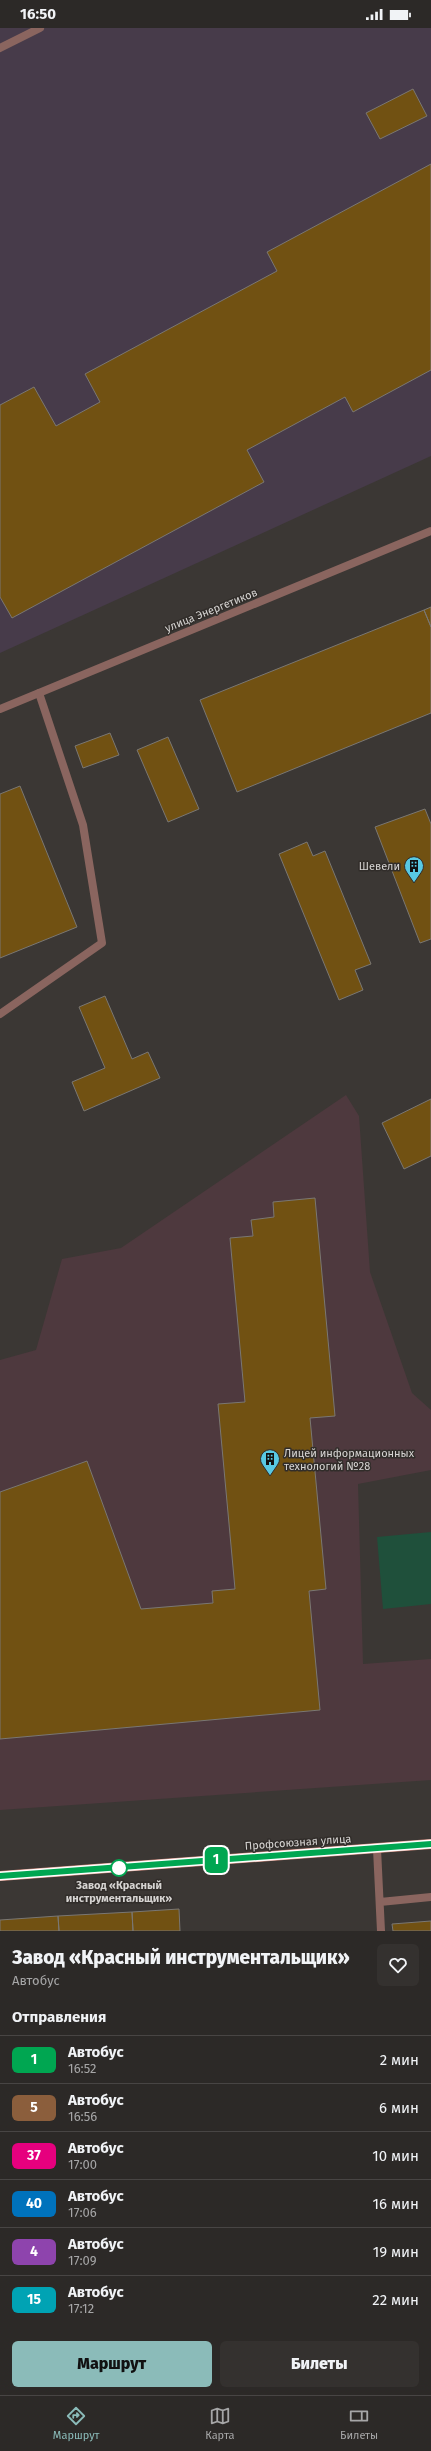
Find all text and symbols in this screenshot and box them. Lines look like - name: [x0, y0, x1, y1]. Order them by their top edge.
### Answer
- text: 16:50: [20, 5, 56, 23]
- street label: улица Энергетиков: [163, 586, 259, 635]
- building icon: Шевели: [403, 855, 425, 883]
- place label: Шевели: [359, 860, 400, 873]
- place label: Лицей информационных технологий №28: [284, 1447, 415, 1473]
- building icon: Лицей информационных технологий №28: [259, 1448, 281, 1476]
- street label: Профсоюзная улица: [244, 1832, 352, 1853]
- line badge: 1: [203, 1847, 229, 1873]
- text: 1: [213, 1851, 219, 1868]
- marker: Завод «Красный инструментальщик»: [110, 1859, 128, 1877]
- place label: Завод «Красный инструментальщик»: [66, 1879, 172, 1905]
- button: heart: [377, 1944, 419, 1986]
- text: Завод «Красный инструментальщик»: [12, 1946, 350, 1969]
- text: Автобус: [12, 1973, 60, 1988]
- text: Отправления: [12, 2008, 106, 2026]
- text: Автобус: [68, 2043, 124, 2061]
- text: 1: [31, 2051, 37, 2068]
- text: 2 мин: [380, 2051, 419, 2069]
- text: 16:52: [68, 2061, 97, 2076]
- text: Автобус: [68, 2091, 124, 2109]
- text: 5: [30, 2099, 38, 2116]
- text: 6 мин: [379, 2099, 419, 2117]
- text: 16:56: [68, 2109, 97, 2124]
- text: Автобус: [68, 2139, 124, 2157]
- text: 37: [27, 2147, 41, 2164]
- text: 10 мин: [372, 2147, 419, 2165]
- text: 17:00: [68, 2157, 97, 2172]
- text: Автобус: [68, 2187, 124, 2205]
- text: 40: [26, 2195, 42, 2212]
- text: 16 мин: [373, 2195, 419, 2213]
- text: 17:06: [68, 2205, 97, 2220]
- text: Автобус: [68, 2235, 124, 2253]
- text: 4: [30, 2243, 38, 2260]
- text: 19 мин: [373, 2243, 419, 2261]
- text: 17:09: [68, 2253, 96, 2268]
- text: Автобус: [68, 2283, 124, 2301]
- text: 15: [27, 2291, 41, 2308]
- text: 22 мин: [372, 2291, 419, 2309]
- text: 17:12: [68, 2301, 94, 2316]
- button: Маршрут: [12, 2341, 212, 2387]
- button: Билеты: [220, 2341, 419, 2387]
- tab: Маршрут: [53, 2405, 100, 2442]
- tab: Карта: [205, 2405, 234, 2442]
- tab: Билеты: [340, 2405, 378, 2442]

